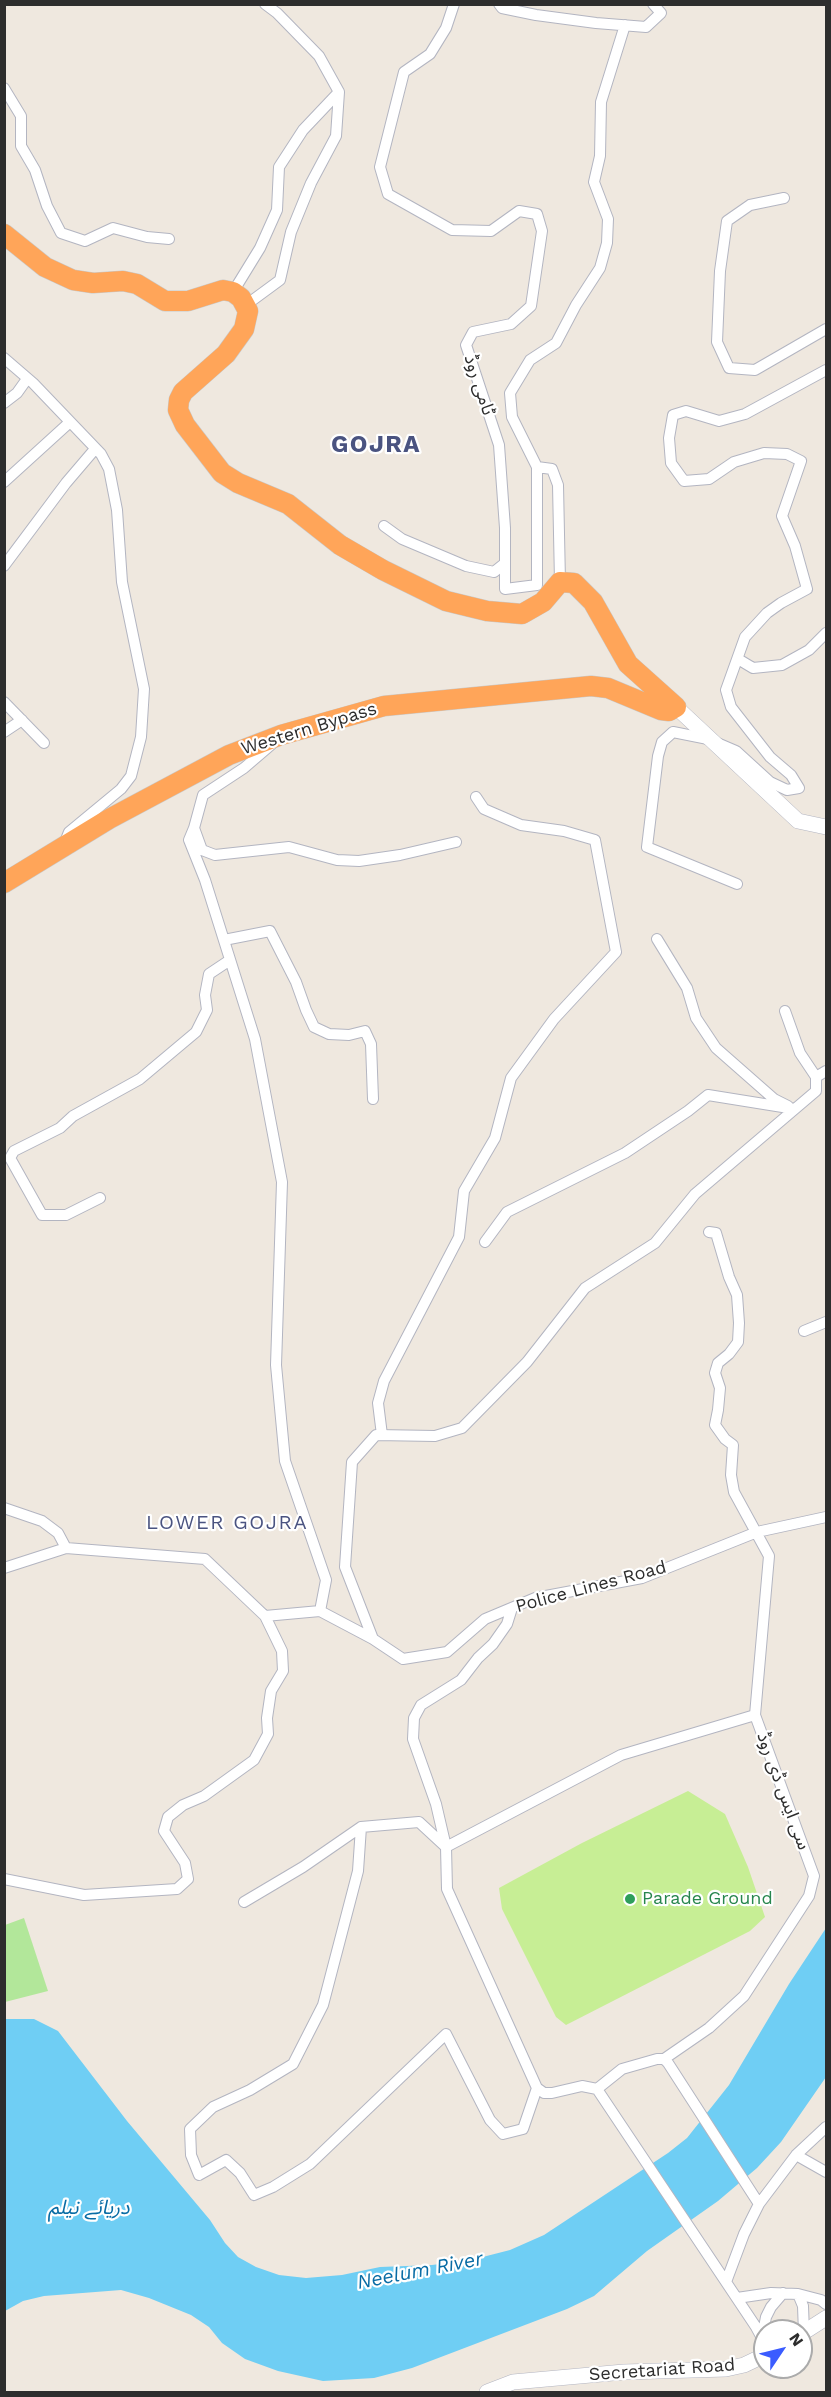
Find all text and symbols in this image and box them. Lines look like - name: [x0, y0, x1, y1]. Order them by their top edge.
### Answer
- street label: ٹامی روڈ: [459, 352, 499, 418]
- district label: GOJRA: [331, 431, 421, 459]
- street label: Western Bypass: [239, 698, 379, 760]
- district label: LOWER GOJRA: [146, 1511, 308, 1535]
- street label: Police Lines Road: [513, 1556, 669, 1618]
- street label: سی ایس ڈی روڈ: [752, 1729, 814, 1853]
- place label: Parade Ground: [642, 1888, 773, 1910]
- marker: Parade Ground: [623, 1892, 637, 1906]
- water label: دریائے نیلم: [48, 2196, 130, 2220]
- water label: Neelum River: [355, 2247, 485, 2295]
- north arrow: [753, 2319, 813, 2379]
- text: N: [785, 2329, 808, 2350]
- street label: Secretariat Road: [588, 2354, 736, 2386]

